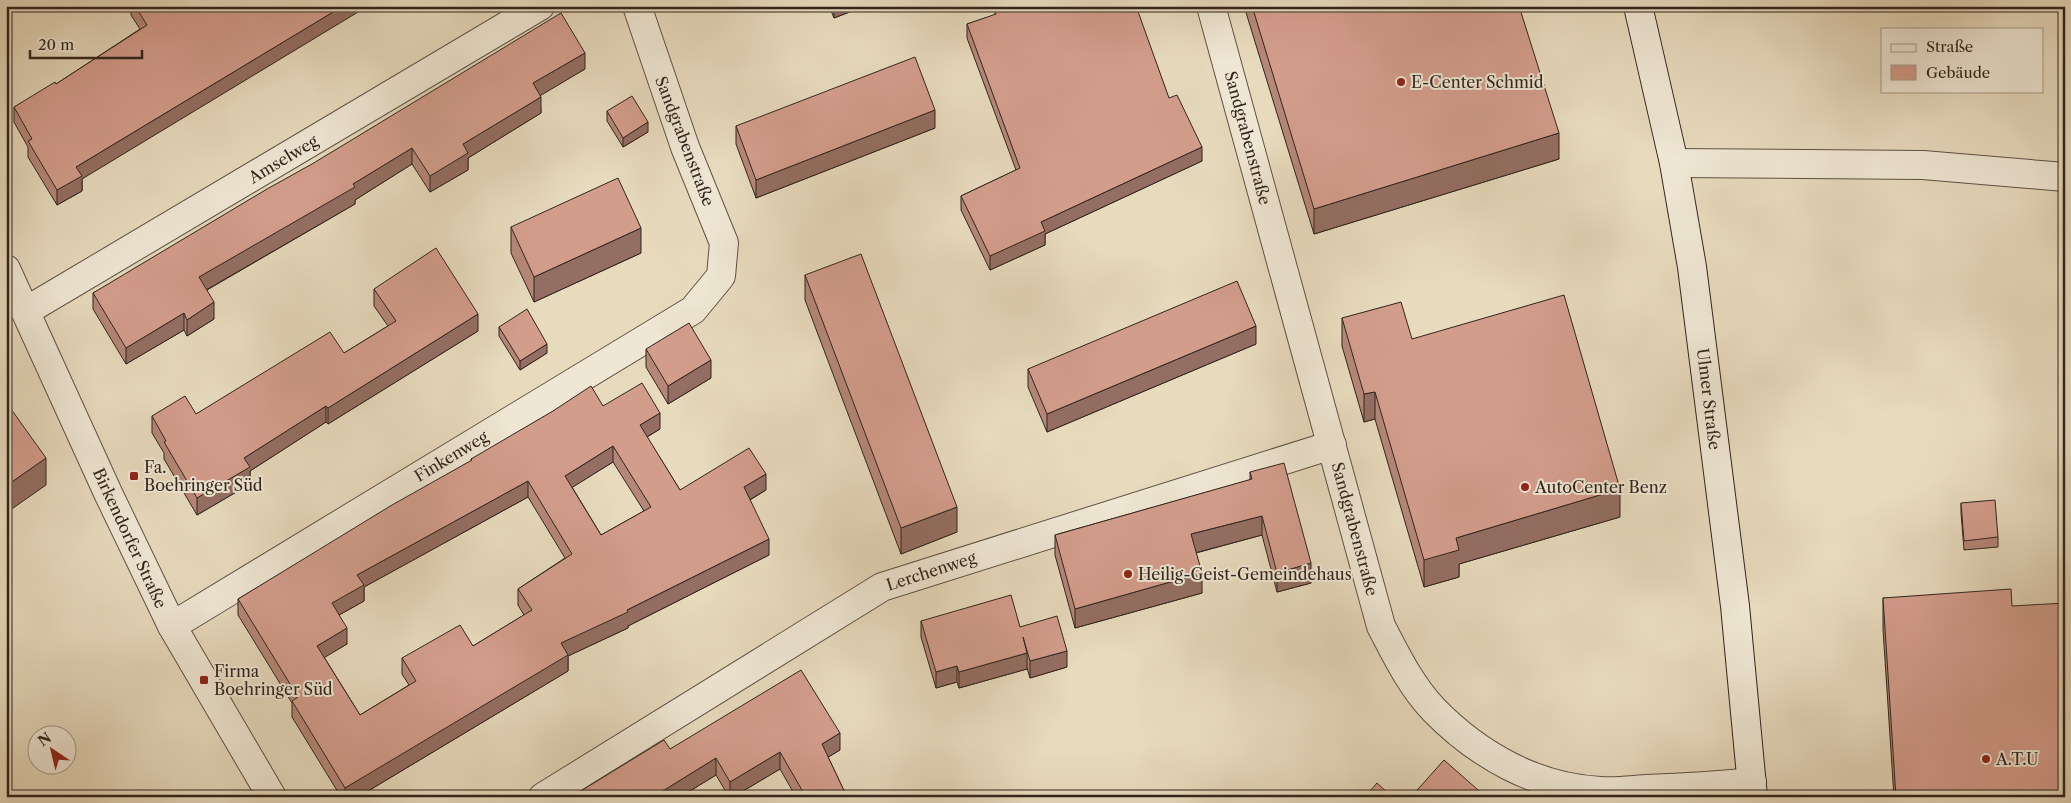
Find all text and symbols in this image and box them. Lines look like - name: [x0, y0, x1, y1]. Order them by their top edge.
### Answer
- scale bar: [30, 28, 142, 60]
- legend: [1881, 28, 2044, 92]
- text: 20 m: [38, 35, 74, 54]
- text: Straße: [1926, 37, 1973, 56]
- text: Gebäude: [1926, 63, 1990, 82]
- street label: Sandgrabenstraße: [1221, 69, 1275, 207]
- place label: E-Center Schmid: [1411, 72, 1544, 92]
- street label: Sandgrabenstraße: [651, 73, 719, 209]
- marker: E-Center Schmid: [1395, 76, 1407, 88]
- street label: Amselweg: [244, 130, 322, 188]
- street label: Ulmer Straße: [1693, 347, 1725, 451]
- street label: Finkenweg: [410, 426, 492, 486]
- place label: Fa. Boehringer Süd: [144, 457, 263, 495]
- street label: Sandgrabenstraße: [1328, 460, 1382, 598]
- street label: Birkendorfer Straße: [89, 465, 171, 611]
- marker: Fa. Boehringer Süd: [128, 470, 140, 482]
- place label: AutoCenter Benz: [1534, 477, 1667, 497]
- marker: AutoCenter Benz: [1519, 481, 1531, 493]
- street label: Lerchenweg: [884, 547, 979, 595]
- place label: Heilig-Geist-Gemeindehaus: [1138, 564, 1352, 584]
- marker: Heilig-Geist-Gemeindehaus: [1122, 568, 1134, 580]
- place label: Firma Boehringer Süd: [214, 661, 333, 699]
- marker: Firma Boehringer Süd: [198, 674, 210, 686]
- north arrow: [28, 726, 78, 776]
- text: N: [34, 728, 55, 750]
- place label: A.T.U: [1995, 749, 2038, 769]
- marker: A.T.U: [1980, 753, 1992, 765]

